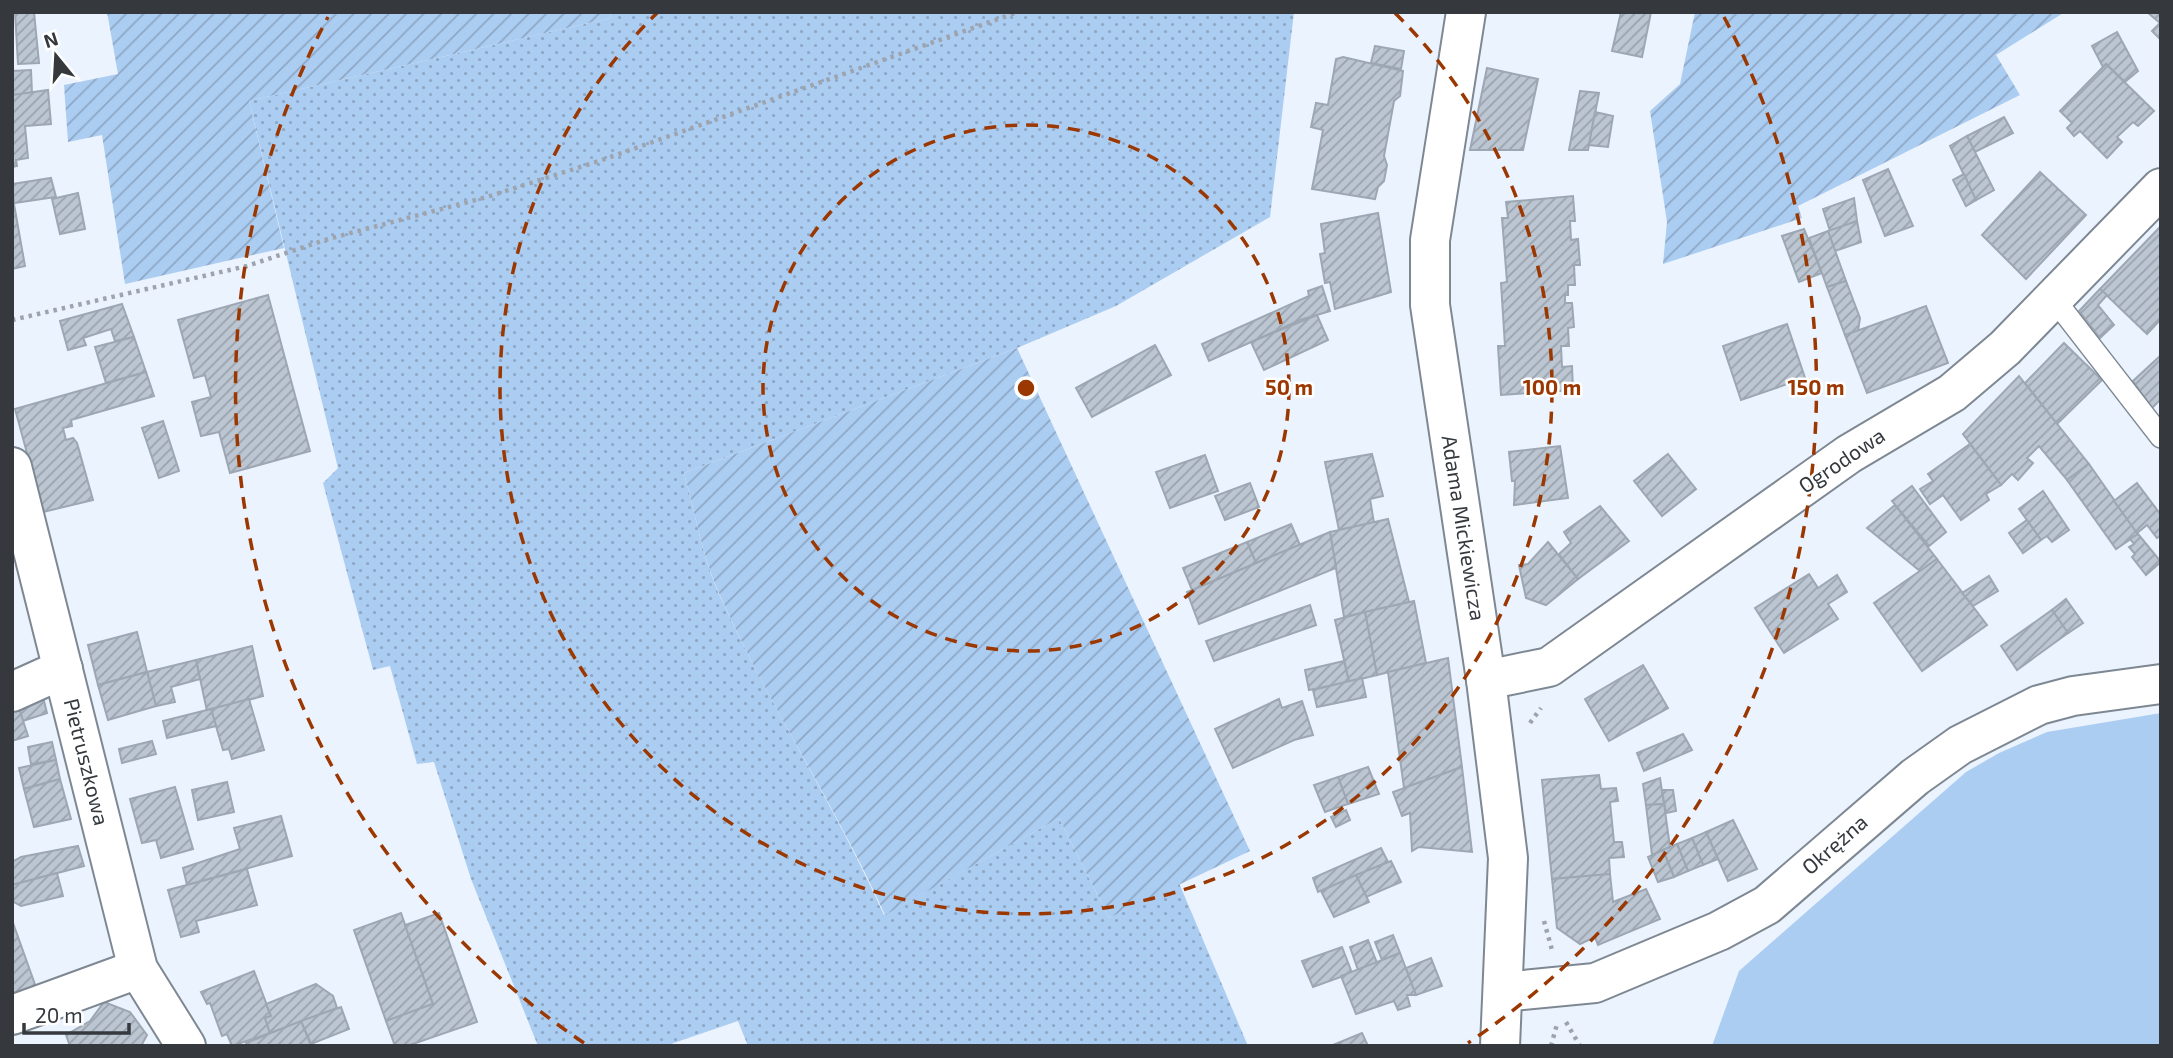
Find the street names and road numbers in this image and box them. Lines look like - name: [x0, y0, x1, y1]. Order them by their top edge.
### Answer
- street label: Ogrodowa: [1793, 422, 1889, 498]
- street label: Adama Mickiewicza: [1437, 433, 1491, 622]
- street label: Pietruszkowa: [60, 696, 115, 828]
- street label: Okrężna: [1796, 809, 1872, 879]

